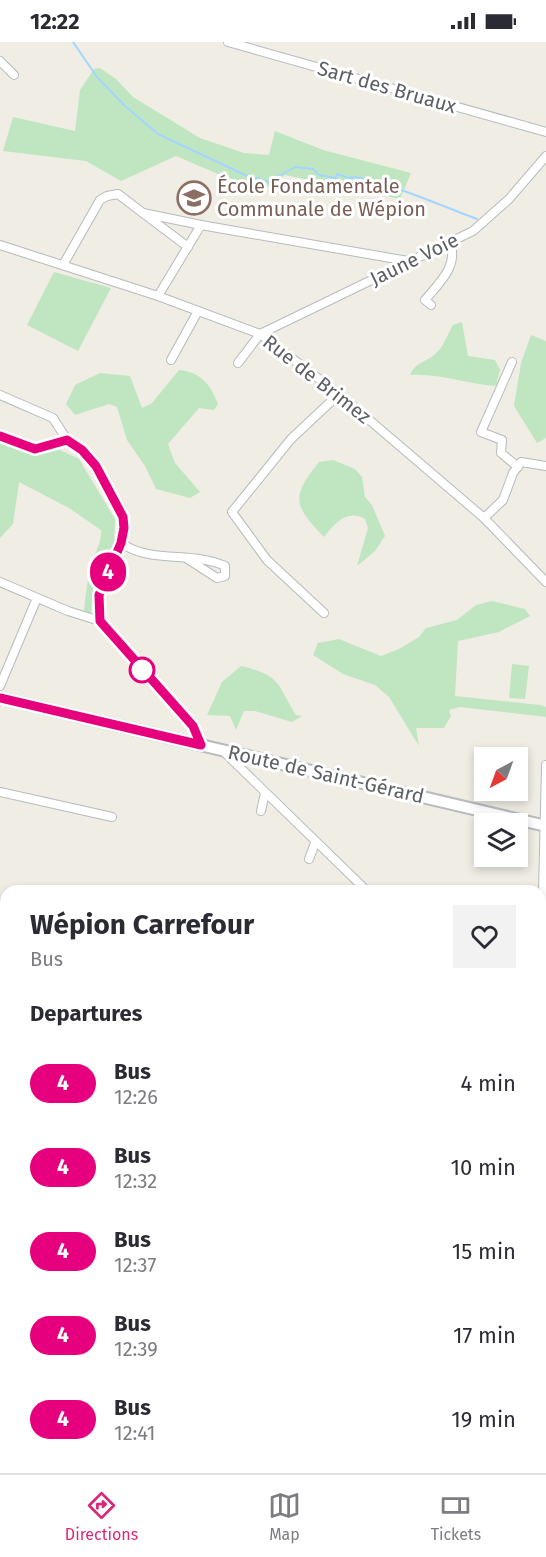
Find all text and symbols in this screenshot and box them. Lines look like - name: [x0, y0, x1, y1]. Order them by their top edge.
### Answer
- text: 12:22: [30, 8, 80, 35]
- street label: Sart des Bruaux: [315, 56, 459, 118]
- place label: École Fondamentale Communale de Wépion: [217, 174, 426, 221]
- school or university icon: École Fondamentale Communale de Wépion: [176, 180, 212, 216]
- street label: Jaune Voie: [366, 227, 462, 291]
- street label: Rue de Brimez: [258, 329, 376, 429]
- line badge: 4: [88, 552, 128, 592]
- text: 4: [102, 559, 114, 585]
- unlabelled marker: [129, 657, 155, 683]
- street label: Route de Saint-Gérard: [226, 740, 426, 808]
- north arrow: [474, 747, 528, 801]
- map controls: [474, 747, 528, 867]
- button: layers: [474, 813, 528, 867]
- button: heart: [453, 905, 516, 968]
- text: Wépion Carrefour: [30, 908, 254, 941]
- text: Bus: [30, 947, 63, 971]
- text: Departures: [30, 1000, 142, 1027]
- text: Bus: [114, 1058, 151, 1085]
- text: 4: [57, 1070, 69, 1096]
- text: 4 min: [461, 1070, 516, 1097]
- text: 12:26: [114, 1085, 158, 1109]
- text: Bus: [114, 1142, 151, 1169]
- text: 4: [57, 1154, 69, 1180]
- text: 10 min: [450, 1154, 516, 1181]
- text: 12:32: [114, 1169, 157, 1193]
- text: Bus: [114, 1226, 151, 1253]
- text: 4: [57, 1238, 69, 1264]
- text: 15 min: [452, 1238, 516, 1265]
- text: 12:37: [114, 1253, 156, 1277]
- text: Bus: [114, 1310, 151, 1337]
- text: 4: [57, 1322, 69, 1348]
- text: 17 min: [453, 1322, 516, 1349]
- text: 12:39: [114, 1337, 158, 1361]
- text: Bus: [114, 1394, 151, 1421]
- text: 4: [57, 1406, 69, 1432]
- text: 19 min: [451, 1406, 516, 1433]
- text: 12:41: [114, 1421, 155, 1445]
- tab: Directions: [65, 1489, 138, 1544]
- tab: Map: [268, 1489, 301, 1544]
- tab: Tickets: [431, 1489, 481, 1544]

